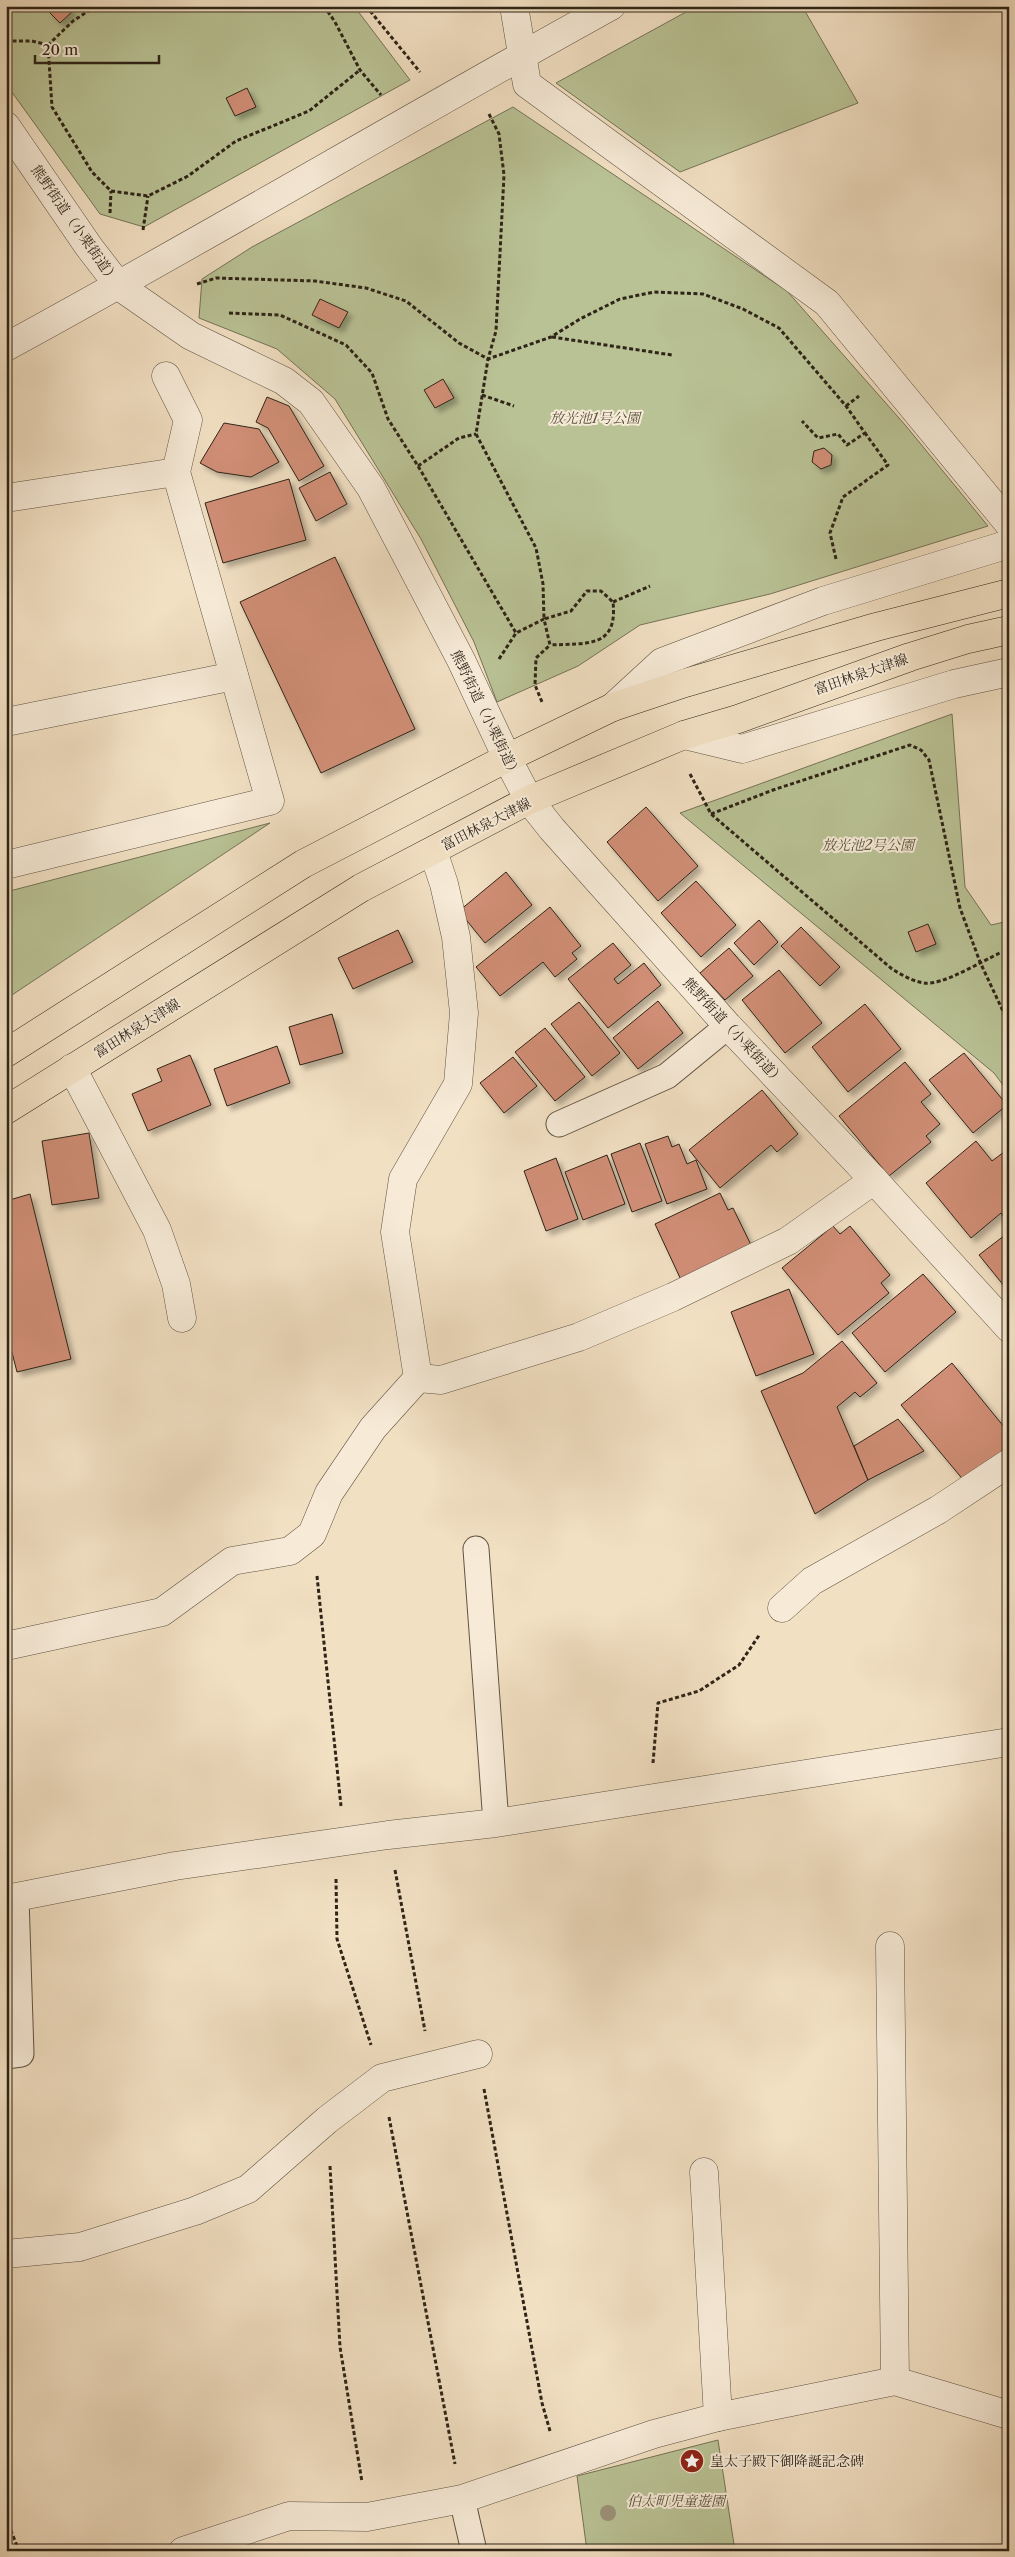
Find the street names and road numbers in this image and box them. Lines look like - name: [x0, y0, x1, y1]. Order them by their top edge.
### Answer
- street label: 熊野街道（小栗街道）: [27, 161, 123, 287]
- street label: 熊野街道（小栗街道）: [447, 647, 525, 781]
- street label: 富田林泉大津線: [812, 650, 910, 698]
- street label: 富田林泉大津線: [438, 794, 534, 854]
- street label: 熊野街道（小栗街道）: [680, 974, 788, 1088]
- street label: 富田林泉大津線: [91, 994, 183, 1062]

